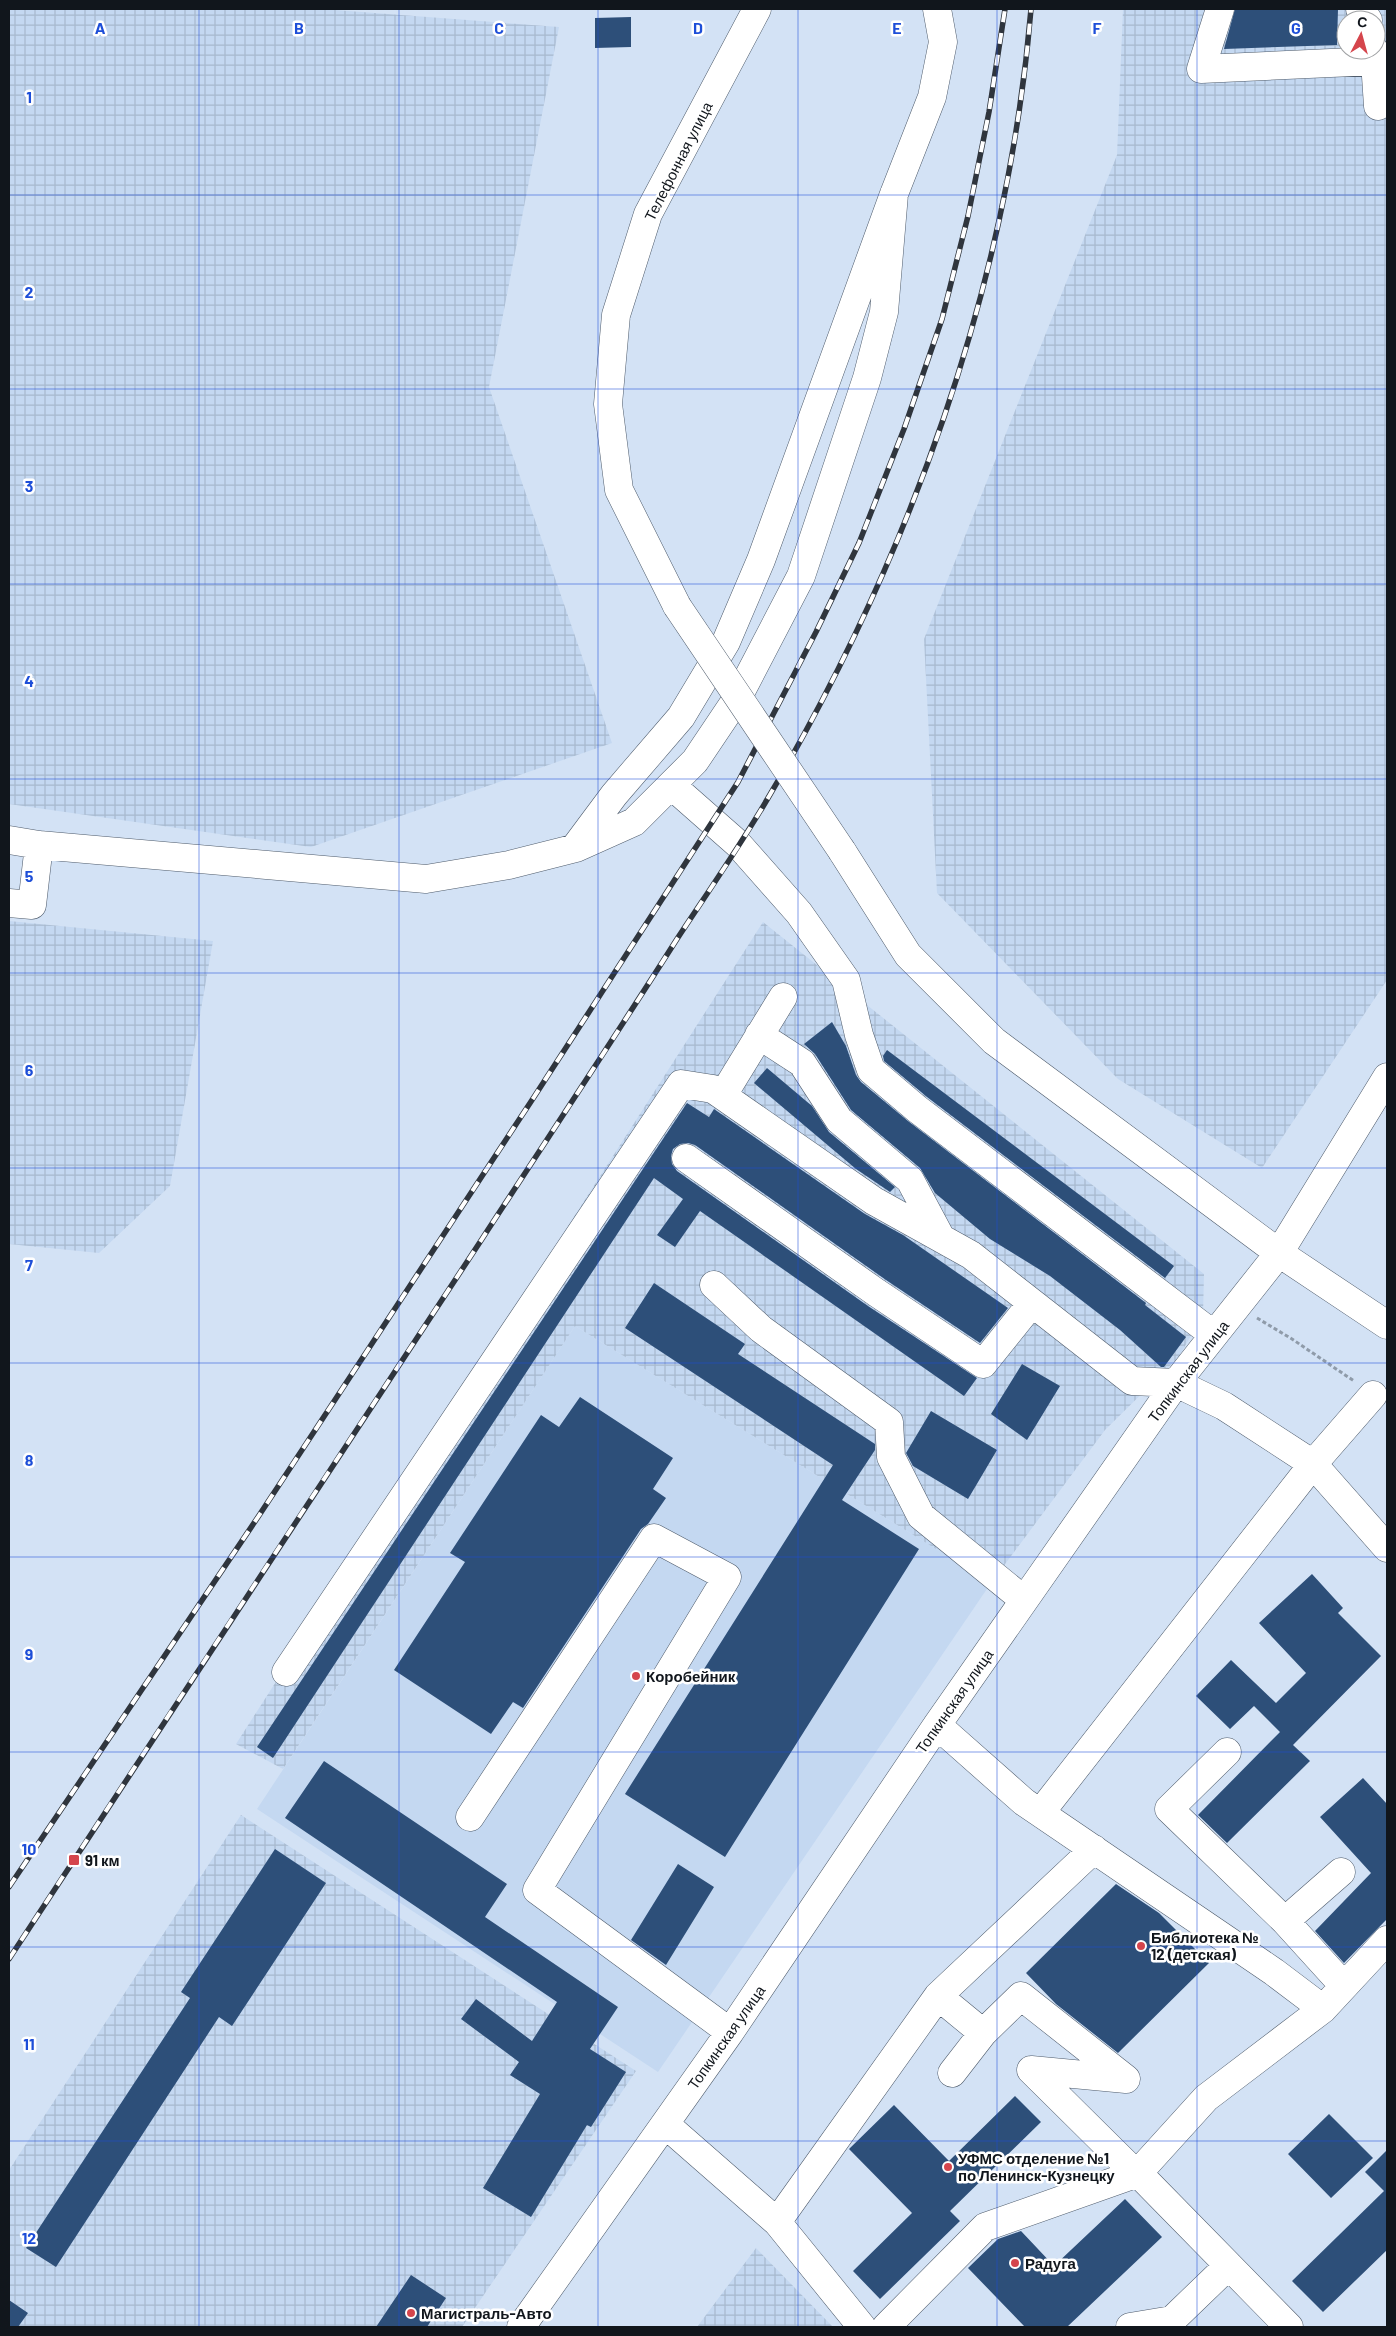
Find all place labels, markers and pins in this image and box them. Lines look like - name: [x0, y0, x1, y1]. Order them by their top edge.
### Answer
- place label: Коробейник: [646, 1667, 736, 1685]
- marker: Коробейник: [630, 1670, 642, 1682]
- place label: 91 км: [85, 1851, 120, 1869]
- marker: 91 км: [67, 1853, 81, 1867]
- place label: Библиотека № 12 (детская): [1151, 1928, 1259, 1963]
- marker: Библиотека № 12 (детская): [1135, 1940, 1147, 1952]
- place label: УФМС отделение №1 по Ленинск-Кузнецку: [958, 2149, 1115, 2184]
- marker: УФМС отделение №1 по Ленинск-Кузнецку: [942, 2161, 954, 2173]
- place label: Радуга: [1025, 2254, 1076, 2272]
- marker: Радуга: [1009, 2257, 1021, 2269]
- place label: Магистраль-Авто: [421, 2304, 552, 2322]
- marker: Магистраль-Авто: [405, 2307, 417, 2319]

